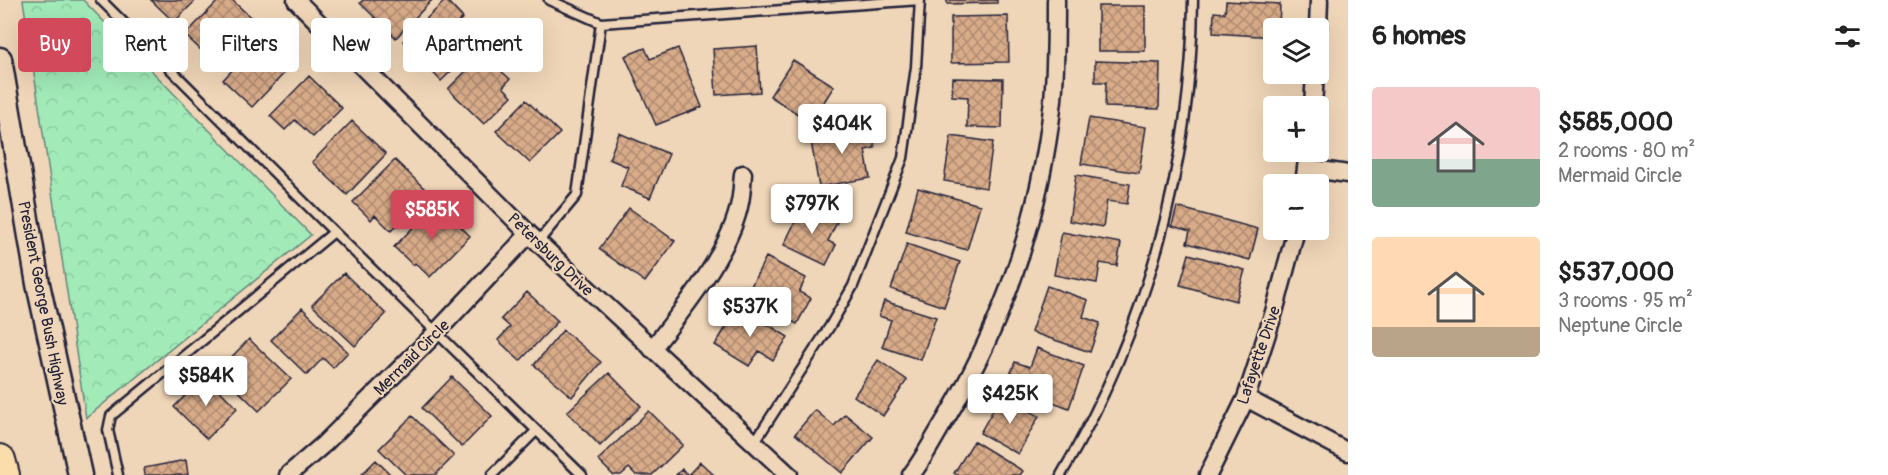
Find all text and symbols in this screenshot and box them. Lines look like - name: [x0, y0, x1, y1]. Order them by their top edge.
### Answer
- chip: Buy: [18, 18, 91, 72]
- chip: Rent: [103, 18, 188, 72]
- chip: Filters: [200, 18, 299, 72]
- chip: New: [311, 18, 391, 72]
- chip: Apartment: [403, 18, 543, 72]
- map controls: [1263, 18, 1329, 240]
- button: layers: [1263, 18, 1329, 84]
- text: 6 homes: [1372, 20, 1466, 52]
- icon: filters: [1831, 20, 1864, 53]
- button: +: [1263, 96, 1329, 162]
- pin: $404K: [800, 104, 884, 155]
- text: $585,000: [1558, 106, 1673, 138]
- text: $404K: [812, 111, 872, 136]
- icon: home: [1420, 111, 1492, 183]
- text: 2 rooms · 80 m²: [1558, 138, 1695, 163]
- text: Mermaid Circle: [1558, 163, 1682, 188]
- button: −: [1263, 174, 1329, 240]
- pin: $797K: [770, 184, 854, 235]
- pin: $585K: [390, 190, 474, 241]
- text: $797K: [785, 191, 839, 216]
- text: $585K: [405, 197, 459, 222]
- street label: President George Bush Highway: [13, 199, 73, 407]
- street label: Petersburg Drive: [503, 209, 597, 301]
- text: $537,000: [1558, 256, 1674, 288]
- icon: home: [1420, 261, 1492, 333]
- pin: $537K: [708, 287, 792, 338]
- text: 3 rooms · 95 m²: [1558, 288, 1693, 313]
- text: $537K: [722, 294, 778, 319]
- street label: Lafayette Drive: [1233, 303, 1285, 407]
- text: Neptune Circle: [1558, 313, 1682, 338]
- street label: Mermaid Circle: [370, 315, 454, 400]
- pin: $584K: [164, 356, 248, 407]
- text: $584K: [178, 363, 234, 388]
- pin: $425K: [968, 374, 1052, 425]
- text: $425K: [982, 381, 1038, 406]

